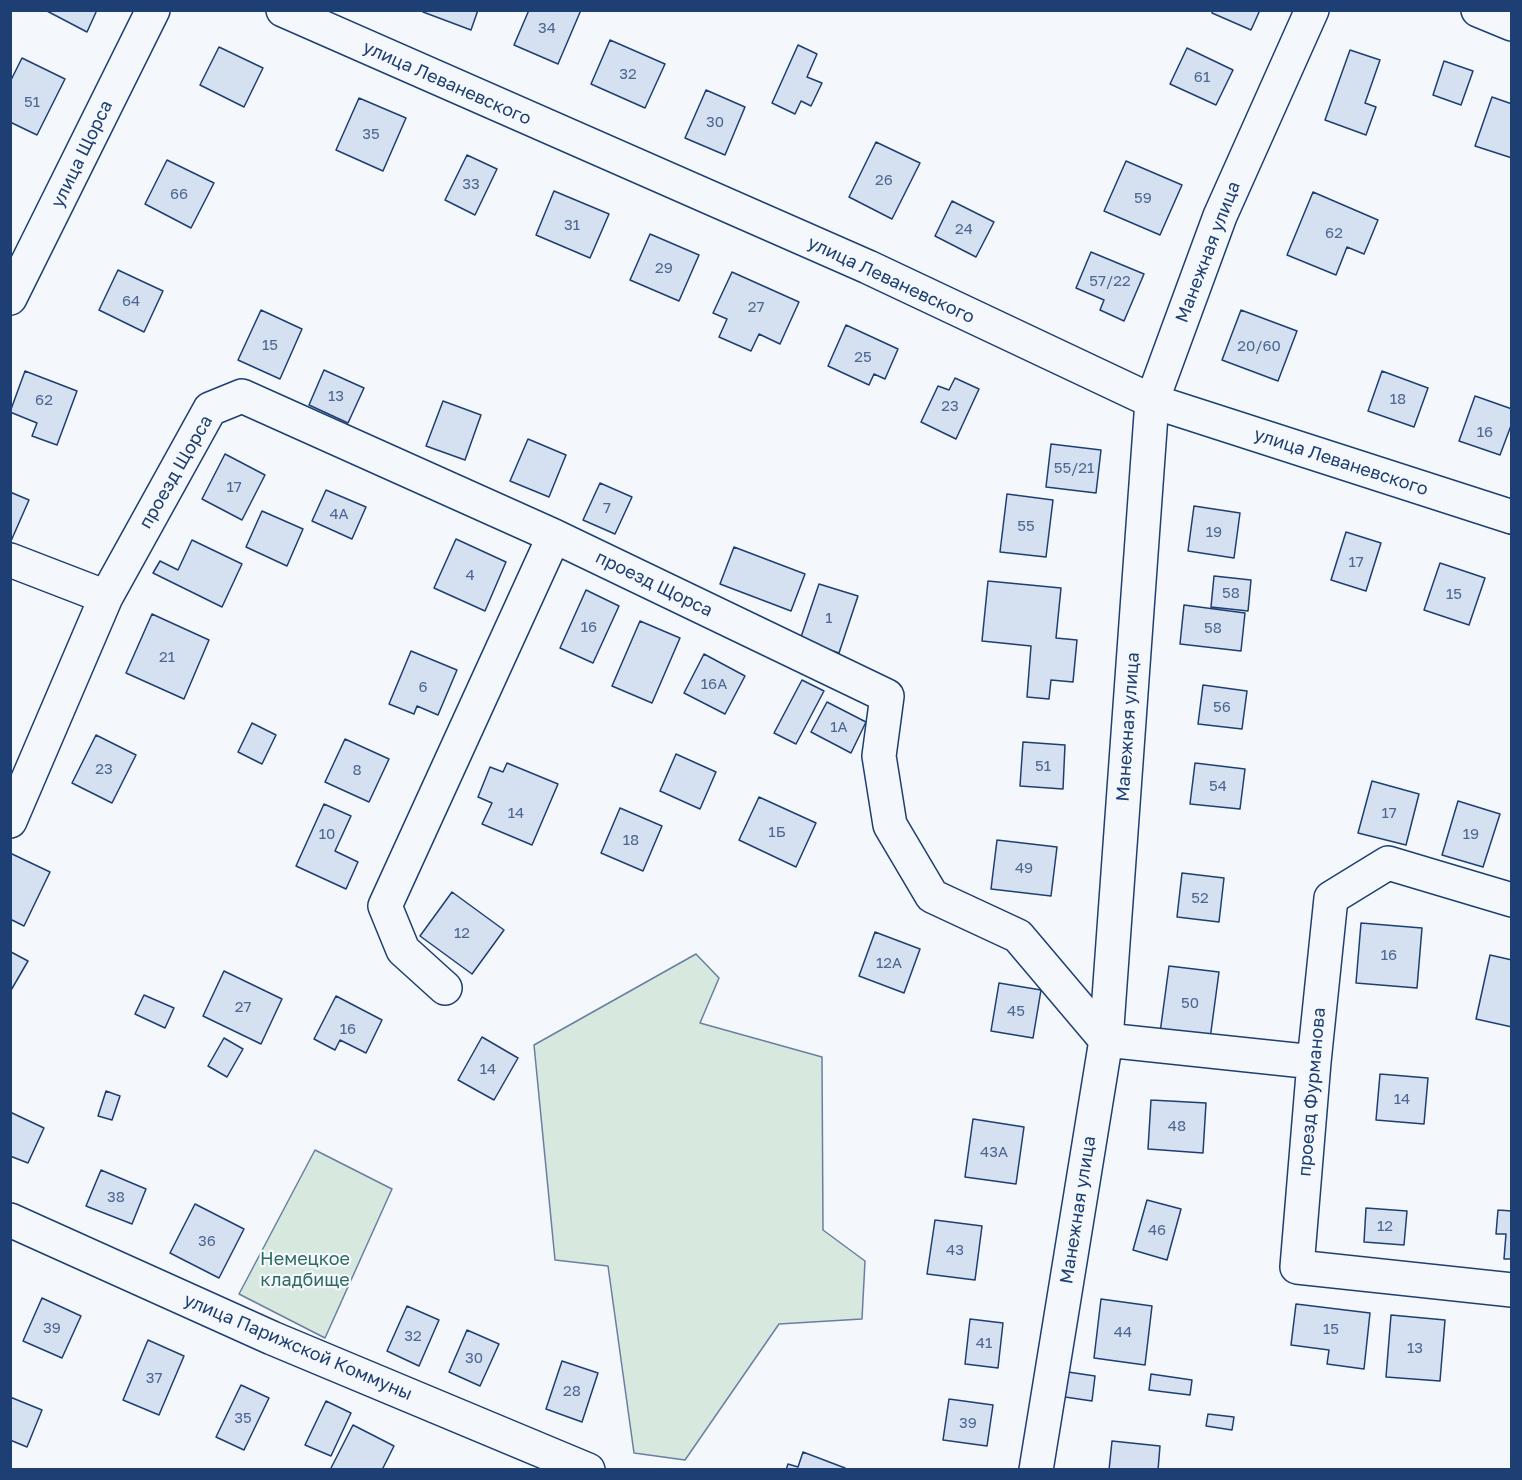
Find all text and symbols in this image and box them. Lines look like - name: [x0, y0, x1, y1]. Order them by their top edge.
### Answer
- house number: 34: [538, 19, 556, 37]
- street label: улица Леваневского: [359, 36, 535, 130]
- house number: 32: [619, 65, 637, 83]
- house number: 61: [1194, 68, 1210, 86]
- house number: 51: [24, 93, 40, 111]
- street label: улица Щорса: [47, 97, 117, 211]
- house number: 30: [706, 113, 724, 131]
- house number: 35: [362, 125, 380, 143]
- house number: 26: [875, 171, 893, 189]
- house number: 33: [462, 175, 480, 193]
- street label: Манежная улица: [1171, 178, 1245, 326]
- house number: 66: [170, 185, 188, 203]
- house number: 59: [1134, 189, 1152, 207]
- house number: 31: [564, 216, 580, 234]
- house number: 24: [955, 220, 973, 238]
- house number: 62: [1325, 224, 1343, 242]
- street label: улица Леваневского: [804, 232, 978, 328]
- house number: 29: [655, 259, 673, 277]
- house number: 57/22: [1089, 272, 1131, 290]
- house number: 64: [122, 292, 140, 310]
- house number: 27: [748, 298, 764, 316]
- house number: 15: [262, 336, 278, 354]
- house number: 20/60: [1237, 337, 1281, 355]
- house number: 25: [854, 348, 872, 366]
- house number: 13: [328, 387, 344, 405]
- house number: 18: [1390, 390, 1406, 408]
- house number: 62: [35, 391, 53, 409]
- house number: 23: [941, 397, 959, 415]
- street label: проезд Щорса: [135, 411, 217, 533]
- house number: 16: [1477, 423, 1493, 441]
- street label: улица Леваневского: [1251, 424, 1431, 500]
- house number: 55/21: [1054, 459, 1094, 477]
- house number: 17: [226, 478, 242, 496]
- house number: 7: [603, 499, 611, 517]
- house number: 4А: [329, 505, 349, 523]
- house number: 55: [1017, 517, 1035, 535]
- house number: 19: [1206, 523, 1222, 541]
- street label: проезд Щорса: [592, 546, 716, 622]
- house number: 17: [1348, 553, 1364, 571]
- house number: 4: [465, 566, 475, 584]
- house number: 58: [1222, 584, 1240, 602]
- house number: 15: [1446, 585, 1462, 603]
- house number: 1: [825, 609, 833, 627]
- house number: 16: [581, 618, 597, 636]
- house number: 58: [1204, 619, 1222, 637]
- house number: 21: [159, 648, 175, 666]
- street label: Манежная улица: [1112, 652, 1144, 802]
- house number: 16А: [701, 675, 727, 693]
- house number: 6: [418, 678, 428, 696]
- house number: 56: [1213, 698, 1231, 716]
- house number: 1А: [830, 718, 848, 736]
- house number: 51: [1035, 757, 1051, 775]
- house number: 23: [95, 760, 113, 778]
- house number: 8: [352, 761, 362, 779]
- house number: 54: [1209, 777, 1227, 795]
- house number: 14: [508, 804, 524, 822]
- house number: 17: [1381, 804, 1397, 822]
- house number: 1Б: [768, 823, 786, 841]
- house number: 10: [319, 825, 335, 843]
- house number: 19: [1463, 825, 1479, 843]
- house number: 18: [623, 831, 639, 849]
- house number: 49: [1015, 859, 1033, 877]
- house number: 52: [1191, 889, 1209, 907]
- house number: 12: [454, 924, 470, 942]
- house number: 16: [1381, 946, 1397, 964]
- house number: 12А: [876, 954, 902, 972]
- house number: 50: [1181, 994, 1199, 1012]
- house number: 27: [235, 998, 251, 1016]
- house number: 45: [1007, 1002, 1025, 1020]
- street label: проезд Фурманова: [1294, 1006, 1330, 1178]
- house number: 16: [340, 1020, 356, 1038]
- house number: 14: [480, 1060, 496, 1078]
- house number: 14: [1394, 1090, 1410, 1108]
- house number: 48: [1168, 1117, 1186, 1135]
- street label: Манежная улица: [1056, 1134, 1100, 1286]
- house number: 43А: [980, 1143, 1008, 1161]
- house number: 38: [107, 1188, 125, 1206]
- house number: 12: [1377, 1217, 1393, 1235]
- house number: 46: [1148, 1221, 1166, 1239]
- house number: 36: [198, 1232, 216, 1250]
- house number: 43: [946, 1241, 964, 1259]
- park label: Немецкое кладбище: [260, 1248, 350, 1290]
- street label: улица Парижской Коммуны: [180, 1289, 416, 1405]
- house number: 39: [43, 1319, 61, 1337]
- house number: 15: [1323, 1320, 1339, 1338]
- house number: 44: [1114, 1323, 1132, 1341]
- house number: 32: [404, 1327, 422, 1345]
- house number: 41: [976, 1334, 992, 1352]
- house number: 13: [1407, 1339, 1423, 1357]
- house number: 30: [465, 1349, 483, 1367]
- house number: 37: [146, 1369, 162, 1387]
- house number: 28: [563, 1382, 581, 1400]
- house number: 35: [234, 1409, 252, 1427]
- house number: 39: [959, 1414, 977, 1432]

